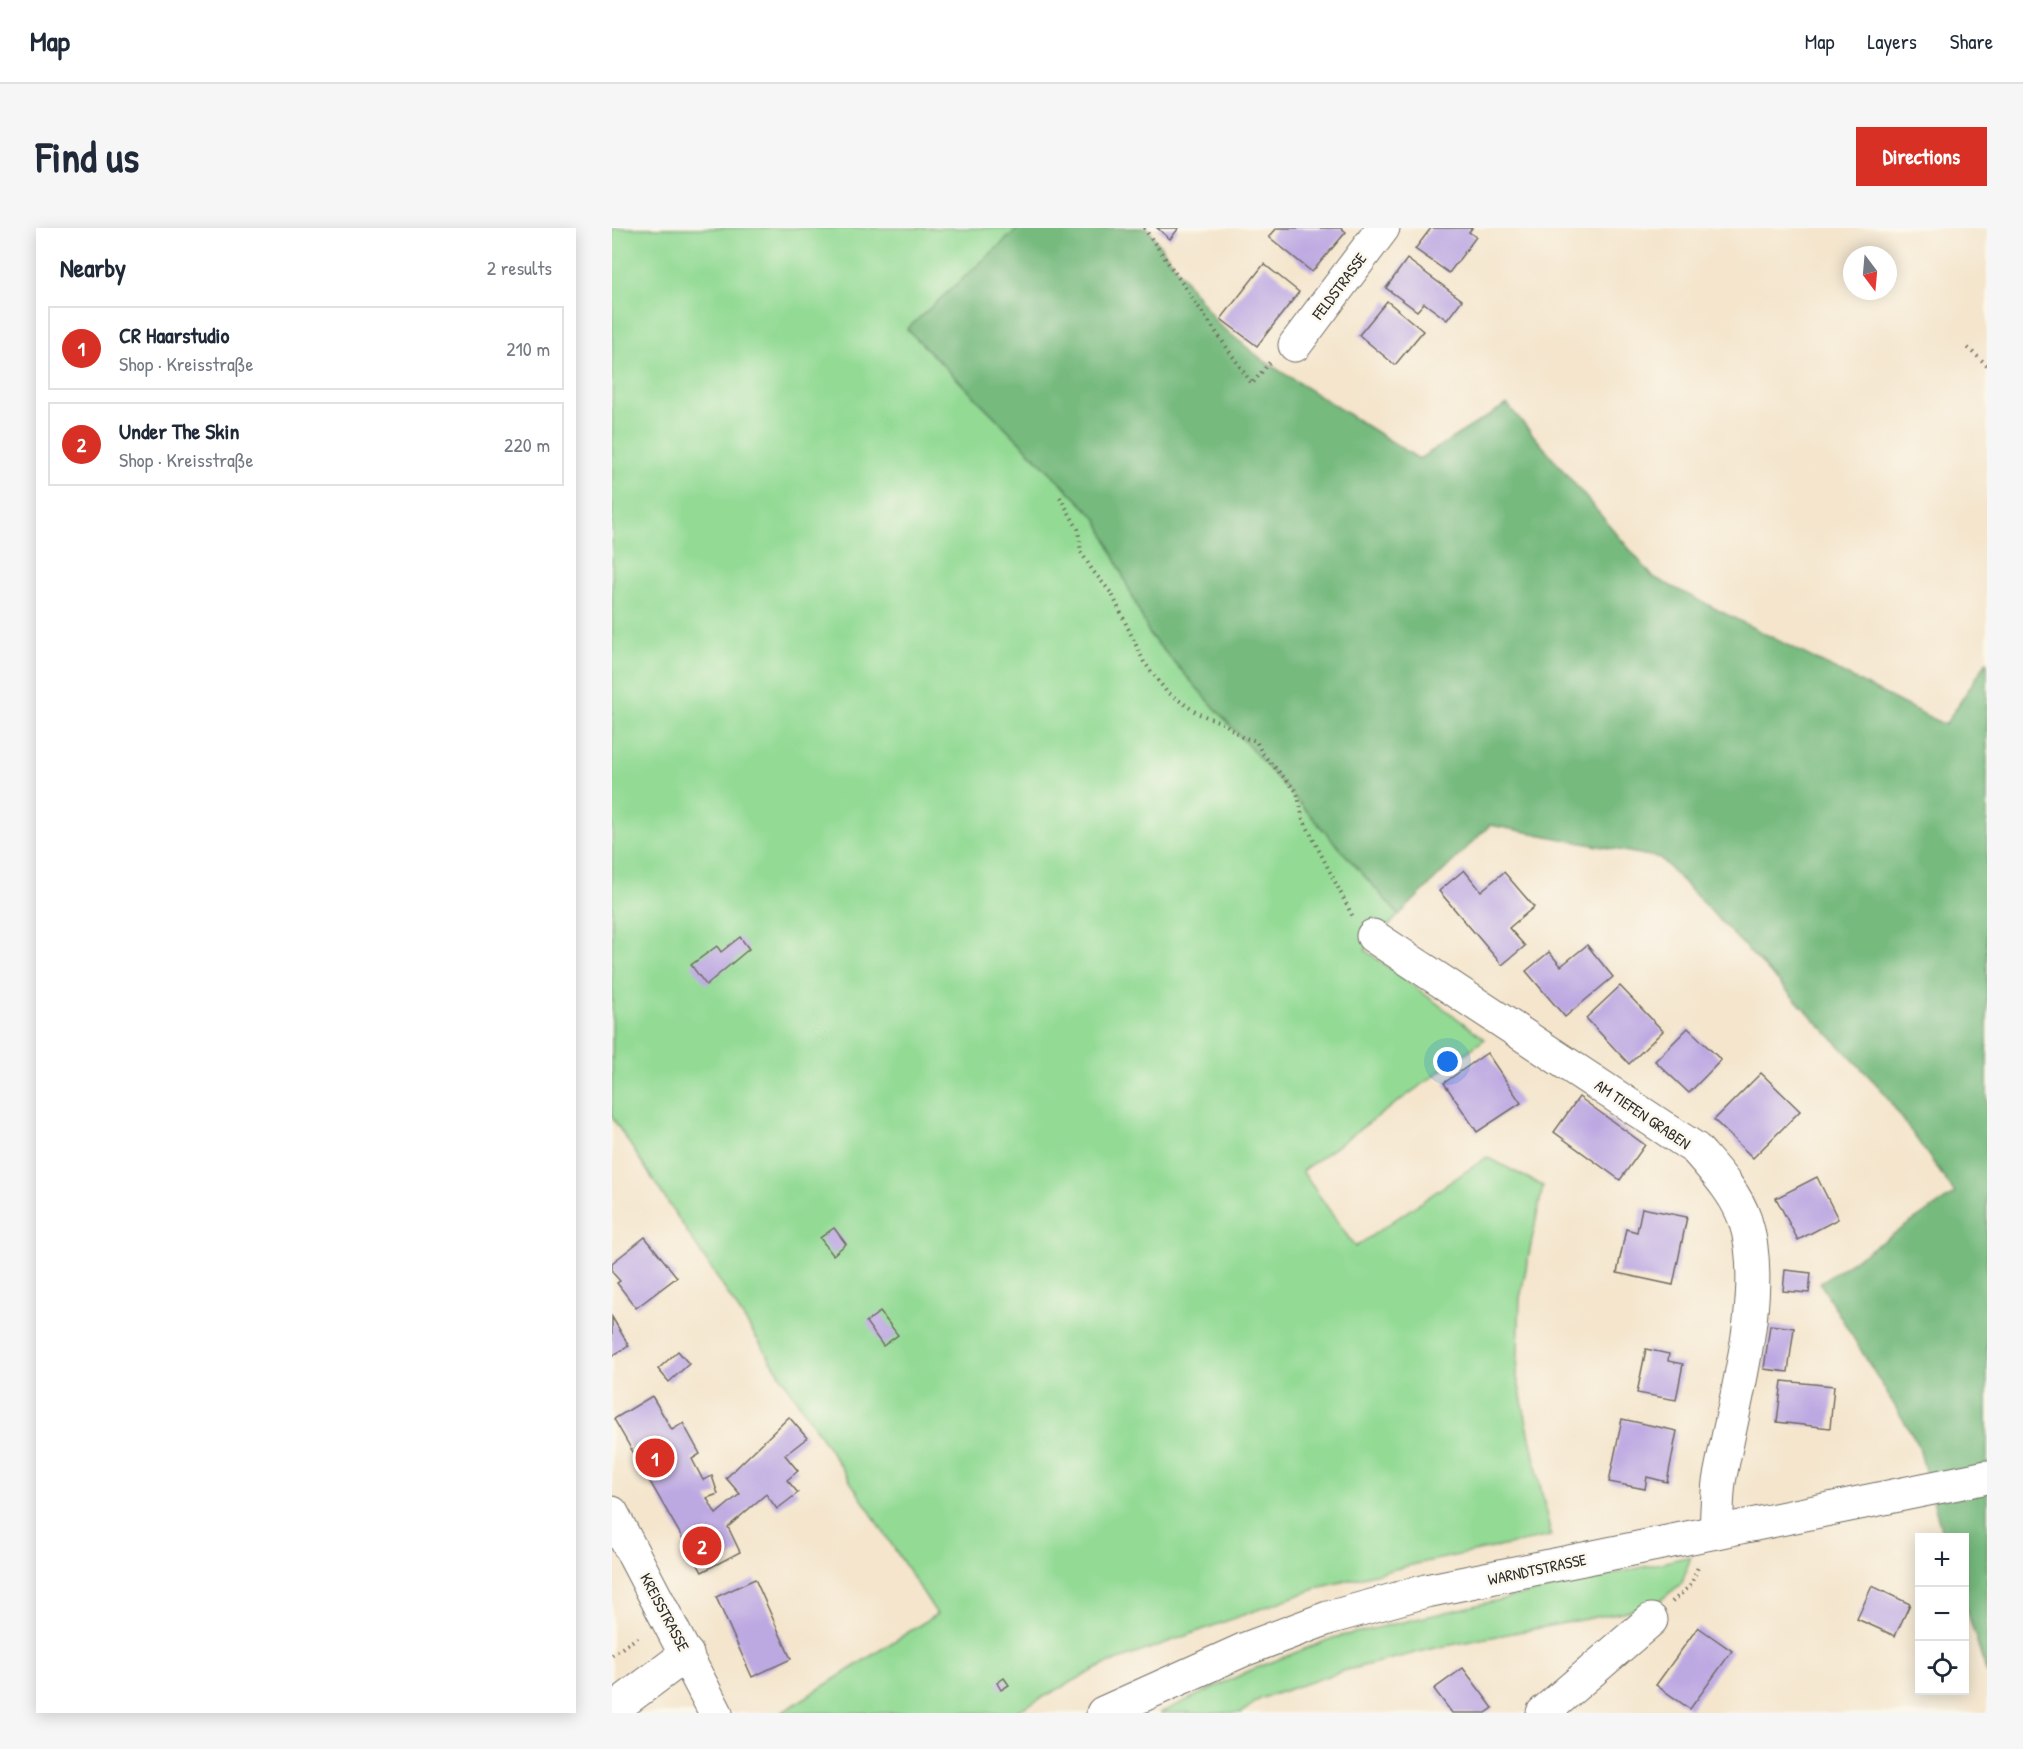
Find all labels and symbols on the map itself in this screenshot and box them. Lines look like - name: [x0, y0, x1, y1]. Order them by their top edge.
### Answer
- north arrow: [1843, 246, 1897, 300]
- street label: FELDSTRASSE: [1306, 248, 1371, 325]
- your location: [1433, 1047, 1462, 1076]
- street label: AM TIEFEN GRABEN: [1591, 1074, 1695, 1154]
- pin: 1: [636, 1436, 675, 1480]
- pin: 2: [682, 1524, 722, 1568]
- street label: WARNDTSTRASSE: [1486, 1548, 1588, 1590]
- street label: KREISSTRASSE: [635, 1569, 695, 1655]

